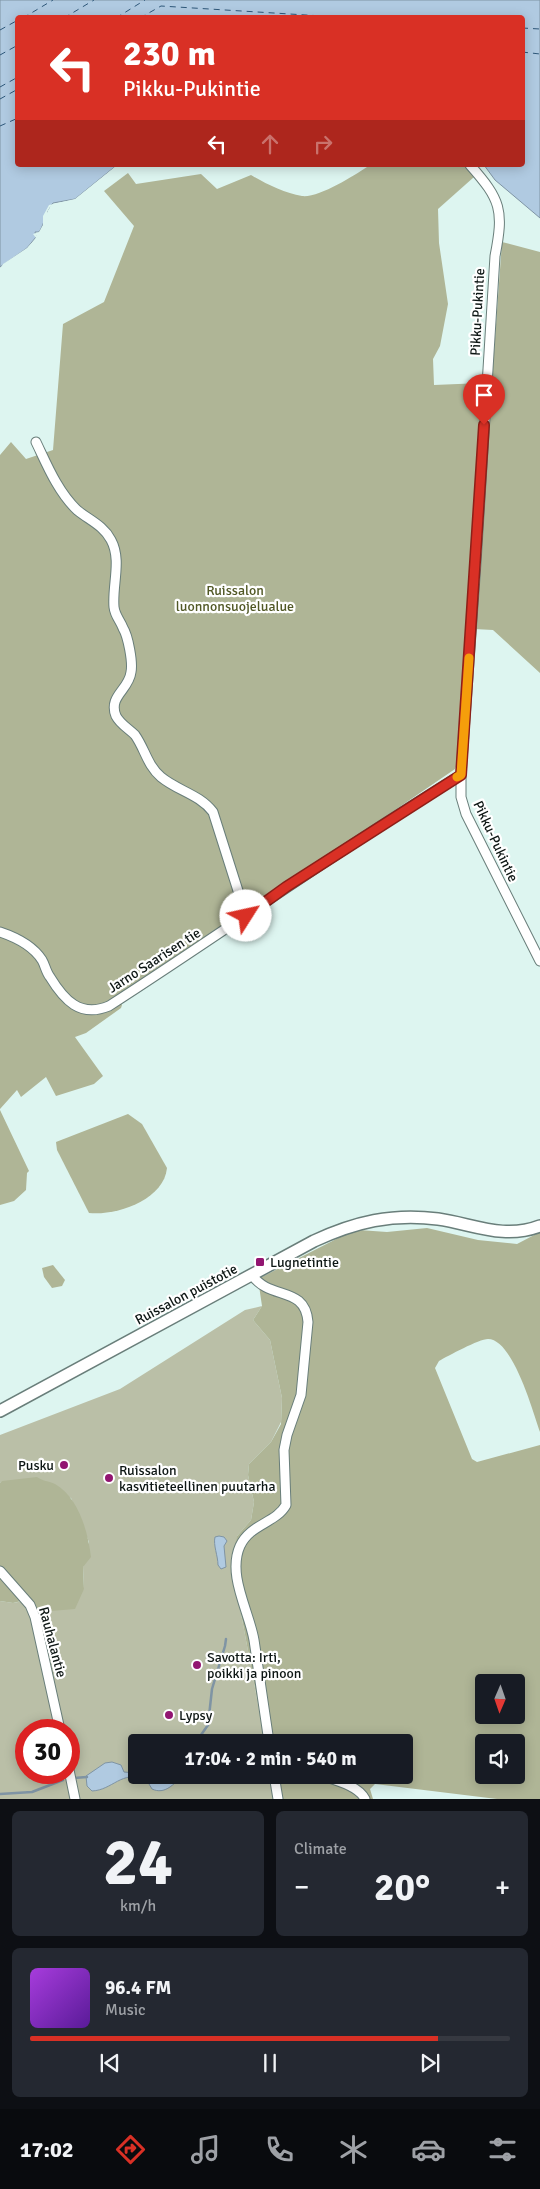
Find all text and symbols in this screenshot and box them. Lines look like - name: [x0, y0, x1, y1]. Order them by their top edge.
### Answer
- text: 230 m: [123, 32, 216, 75]
- icon: left: [40, 35, 105, 100]
- text: Pikku-Pukintie: [123, 75, 261, 102]
- icon: left: [203, 130, 231, 158]
- icon: ahead: [256, 130, 284, 158]
- icon: right: [309, 130, 337, 158]
- street label: Pikku-Pukintie: [467, 268, 488, 356]
- pin: [463, 374, 505, 425]
- icon: arrive: [470, 381, 498, 409]
- park label: Ruissalon luonnonsuojelualue: [176, 582, 294, 615]
- street label: Pikku-Pukintie: [469, 798, 522, 885]
- position arrow: [219, 889, 271, 941]
- street label: Jarno Saarisen tie: [105, 924, 204, 997]
- place label: Lugnetintie: [270, 1254, 339, 1271]
- marker: Lugnetintie: [254, 1256, 266, 1268]
- street label: Ruissalon puistotie: [132, 1260, 240, 1329]
- place label: Pusku: [18, 1457, 54, 1474]
- marker: Pusku: [58, 1459, 70, 1471]
- place label: Ruissalon kasvitieteellinen puutarha: [119, 1462, 276, 1495]
- marker: Ruissalon kasvitieteellinen puutarha: [103, 1472, 115, 1484]
- street label: Rauhalantie: [35, 1605, 70, 1679]
- place label: Savotta: Irti, poikki ja pinoon: [207, 1649, 301, 1682]
- marker: Savotta: Irti, poikki ja pinoon: [191, 1659, 203, 1671]
- north arrow: [475, 1674, 525, 1724]
- map controls: [475, 1674, 525, 1784]
- place label: Lypsy: [179, 1707, 213, 1724]
- marker: Lypsy: [163, 1709, 175, 1721]
- speed limit sign: 30: [15, 1719, 80, 1784]
- button: sound: [475, 1734, 525, 1784]
- text: 17:04 · 2 min · 540 m: [184, 1747, 357, 1771]
- text: 24: [103, 1823, 173, 1903]
- text: Climate: [294, 1839, 347, 1859]
- text: 20°: [374, 1864, 430, 1911]
- text: −: [294, 1870, 309, 1904]
- text: +: [495, 1870, 510, 1904]
- text: km/h: [120, 1896, 156, 1916]
- text: 96.4 FM: [105, 1976, 171, 2000]
- text: Music: [105, 2000, 146, 2020]
- icon: previous: [96, 2049, 124, 2077]
- icon: pause: [256, 2049, 284, 2077]
- icon: next: [416, 2049, 444, 2077]
- icon: directions: [113, 2132, 148, 2167]
- icon: music: [188, 2132, 223, 2167]
- icon: phone: [262, 2132, 297, 2167]
- icon: climate: [336, 2132, 371, 2167]
- icon: car: [411, 2132, 446, 2167]
- icon: filters: [485, 2132, 520, 2167]
- text: 17:02: [20, 2136, 74, 2163]

